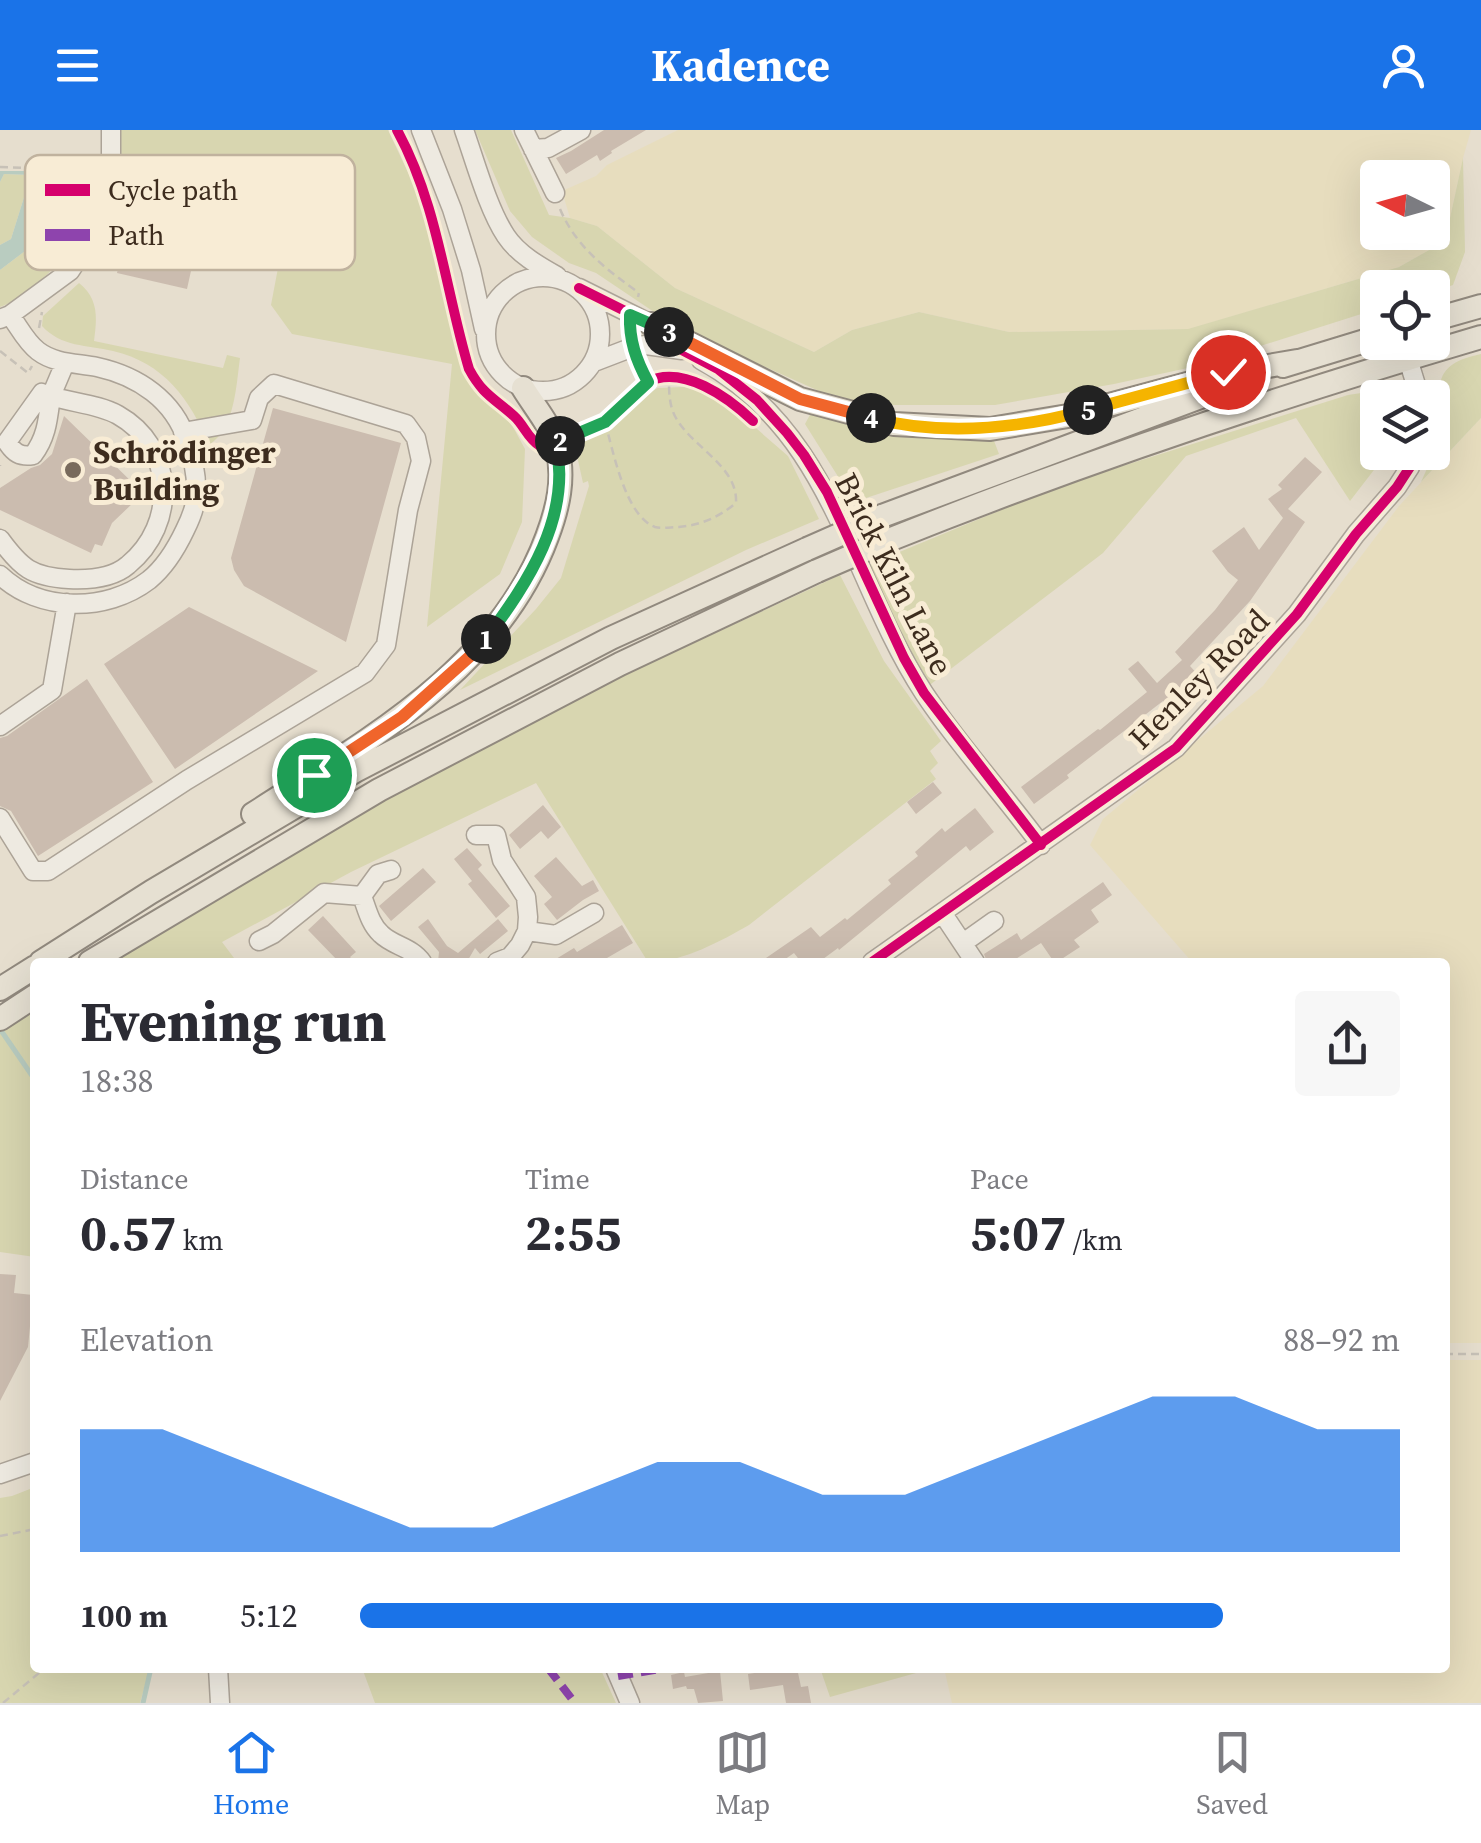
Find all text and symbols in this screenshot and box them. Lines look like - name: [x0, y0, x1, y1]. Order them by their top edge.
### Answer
- text: Kadence: [651, 34, 830, 96]
- icon: menu: [50, 38, 105, 93]
- icon: person: [1376, 38, 1431, 93]
- legend: [25, 155, 355, 270]
- north arrow: [1360, 160, 1450, 250]
- map controls: [1360, 160, 1450, 470]
- text: Cycle path: [108, 171, 238, 209]
- text: Path: [108, 216, 165, 254]
- button: locate: [1360, 270, 1450, 360]
- pin: 3: [644, 307, 694, 357]
- text: 3: [661, 313, 677, 351]
- pin: [1186, 330, 1271, 415]
- icon: check: [1201, 345, 1256, 400]
- button: layers: [1360, 380, 1450, 470]
- pin: 5: [1063, 385, 1113, 435]
- text: 5: [1080, 391, 1096, 429]
- pin: 4: [846, 393, 896, 443]
- text: 4: [863, 399, 879, 437]
- pin: 2: [535, 416, 585, 466]
- text: 2: [552, 422, 568, 460]
- place label: Schrödinger Building: [93, 430, 276, 511]
- marker: Schrödinger Building: [62, 459, 84, 481]
- street label: Brick Kiln Lane: [824, 465, 964, 683]
- street label: Henley Road: [1119, 599, 1279, 759]
- pin: 1: [461, 614, 511, 664]
- text: 1: [478, 620, 494, 658]
- pin: [272, 733, 357, 818]
- icon: arrive: [287, 748, 342, 803]
- text: Evening run: [80, 984, 387, 1059]
- button: share: [1295, 991, 1400, 1096]
- text: 18:38: [80, 1059, 154, 1103]
- text: Distance: [80, 1160, 189, 1198]
- text: Time: [525, 1160, 590, 1198]
- text: Pace: [970, 1160, 1029, 1198]
- text: 0.57: [80, 1198, 176, 1267]
- text: 2:55: [525, 1198, 621, 1267]
- text: 5:07: [970, 1198, 1066, 1267]
- text: km: [176, 1221, 223, 1259]
- text: /km: [1066, 1221, 1123, 1259]
- text: Elevation: [80, 1318, 214, 1362]
- text: 88–92 m: [1283, 1318, 1400, 1362]
- text: 100 m: [80, 1594, 168, 1638]
- text: 5:12: [240, 1594, 298, 1638]
- tab: Home: [213, 1725, 289, 1823]
- tab: Map: [715, 1725, 770, 1823]
- tab: Saved: [1196, 1725, 1268, 1823]

